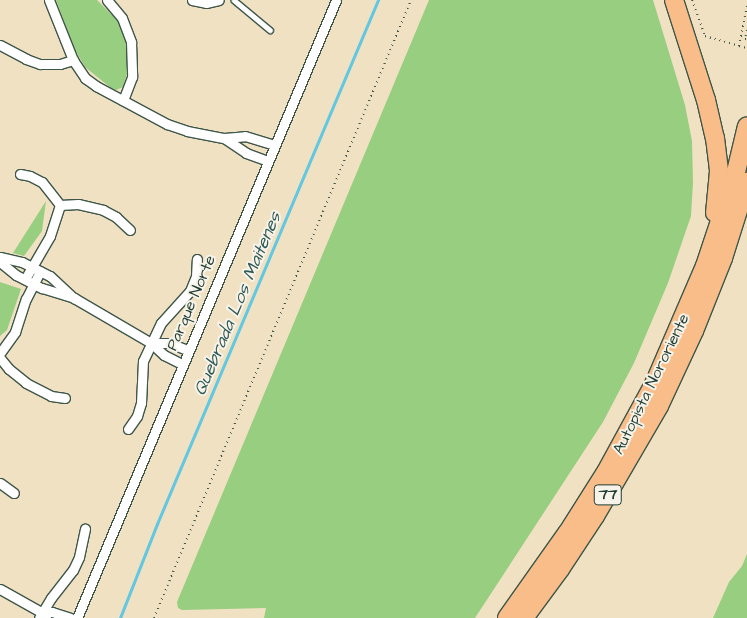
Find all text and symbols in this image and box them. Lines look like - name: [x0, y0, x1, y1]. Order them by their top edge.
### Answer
- water label: Quebrada Los Maitenes: [190, 209, 286, 399]
- street label: Parque Norte: [162, 253, 220, 353]
- street label: Autopista Nororiente: [609, 311, 693, 457]
- road number: 77: [593, 482, 623, 508]

